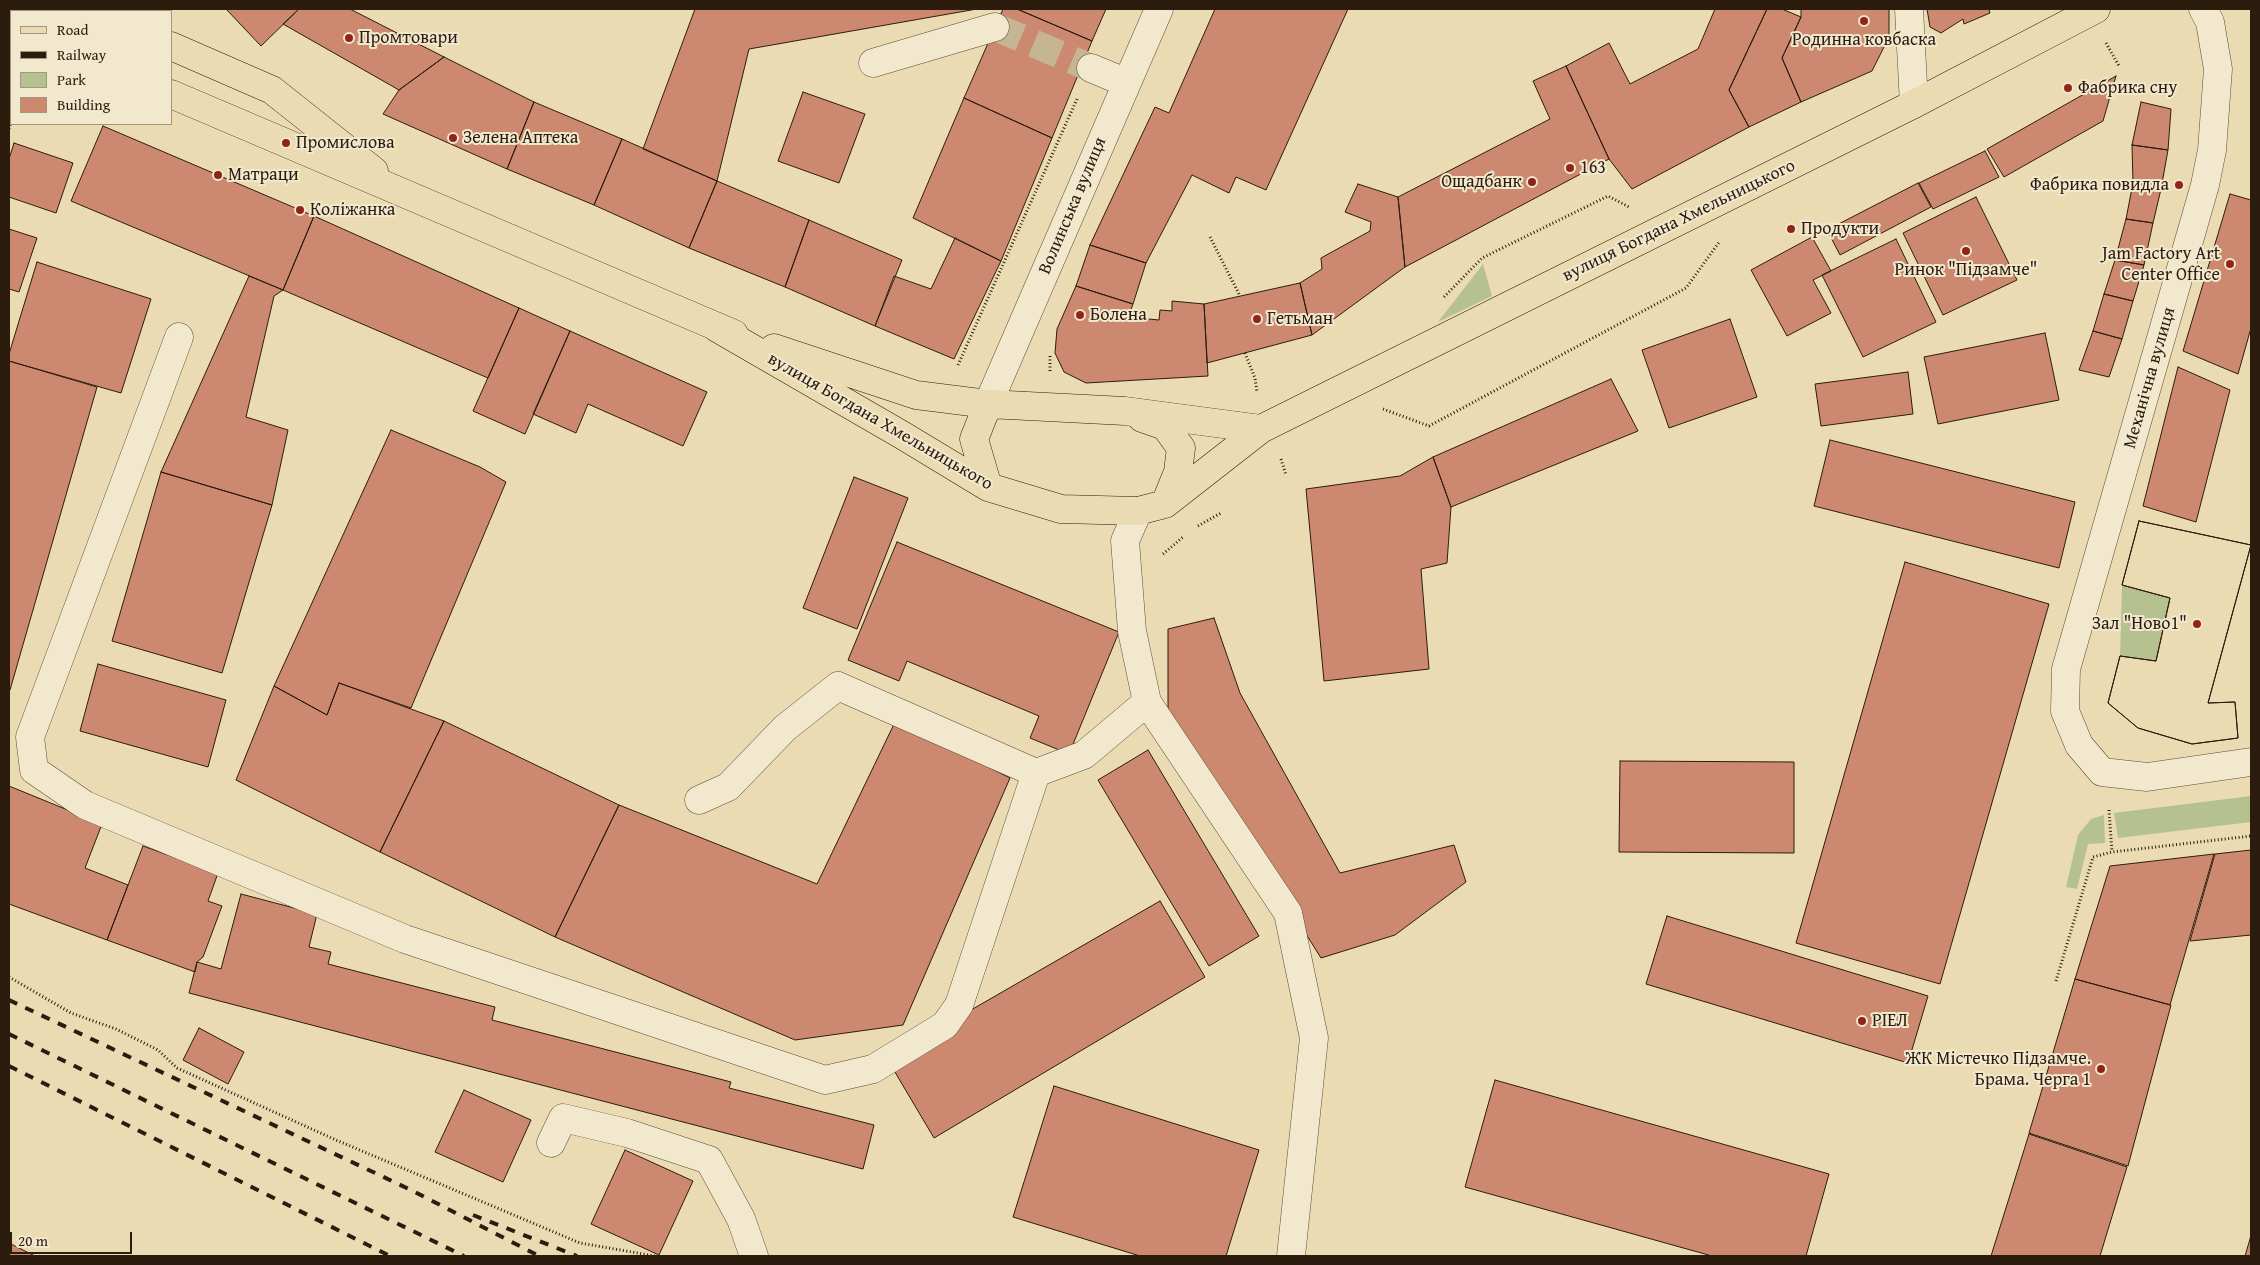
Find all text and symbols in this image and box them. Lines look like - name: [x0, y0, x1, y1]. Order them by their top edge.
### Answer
- legend: [10, 10, 172, 125]
- marker: Родинна ковбаска: [1858, 15, 1870, 27]
- text: Road: [57, 19, 88, 40]
- place label: Промтовари: [359, 27, 458, 49]
- place label: Родинна ковбаска: [1792, 29, 1936, 51]
- marker: Промтовари: [343, 32, 355, 44]
- text: Railway: [57, 44, 106, 65]
- text: Park: [57, 69, 86, 90]
- place label: Фабрика сну: [2078, 77, 2177, 99]
- marker: Фабрика сну: [2062, 82, 2074, 94]
- text: Building: [57, 94, 110, 115]
- place label: Зелена Аптека: [463, 127, 578, 149]
- place label: Промислова: [296, 132, 394, 154]
- marker: Зелена Аптека: [447, 132, 459, 144]
- street label: Волинська вулиця: [1034, 134, 1112, 278]
- marker: Промислова: [280, 137, 292, 149]
- street label: вулиця Богдана Хмельницького: [1559, 155, 1799, 287]
- place label: 163: [1580, 157, 1606, 179]
- marker: 163: [1564, 162, 1576, 174]
- place label: Матраци: [228, 164, 299, 186]
- marker: Матраци: [212, 169, 224, 181]
- place label: Ощадбанк: [1441, 171, 1522, 193]
- place label: Фабрика повидла: [2030, 174, 2169, 196]
- marker: Ощадбанк: [1526, 176, 1538, 188]
- marker: Фабрика повидла: [2173, 179, 2185, 191]
- place label: Коліжанка: [310, 199, 395, 221]
- marker: Коліжанка: [294, 204, 306, 216]
- place label: Продукти: [1801, 218, 1879, 240]
- marker: Продукти: [1785, 223, 1797, 235]
- place label: Jam Factory Art Center Office: [2102, 243, 2220, 286]
- marker: Ринок "Підзамче": [1960, 245, 1972, 257]
- marker: Jam Factory Art Center Office: [2224, 258, 2236, 270]
- place label: Ринок "Підзамче": [1895, 259, 2037, 281]
- place label: Болена: [1090, 304, 1147, 326]
- street label: Механічна вулиця: [2119, 305, 2181, 451]
- place label: Гетьман: [1267, 308, 1333, 330]
- marker: Болена: [1074, 309, 1086, 321]
- marker: Гетьман: [1251, 313, 1263, 325]
- street label: вулиця Богдана Хмельницького: [764, 349, 996, 495]
- place label: Зал "Ново1": [2092, 613, 2187, 635]
- marker: Зал "Ново1": [2191, 618, 2203, 630]
- place label: РІЕЛ: [1872, 1010, 1908, 1032]
- marker: РІЕЛ: [1856, 1015, 1868, 1027]
- place label: ЖК Містечко Підзамче. Брама. Черга 1: [1905, 1048, 2091, 1090]
- marker: ЖК Містечко Підзамче. Брама. Черга 1: [2095, 1063, 2107, 1075]
- scale bar: [12, 1222, 135, 1254]
- text: 20 m: [18, 1230, 48, 1251]

